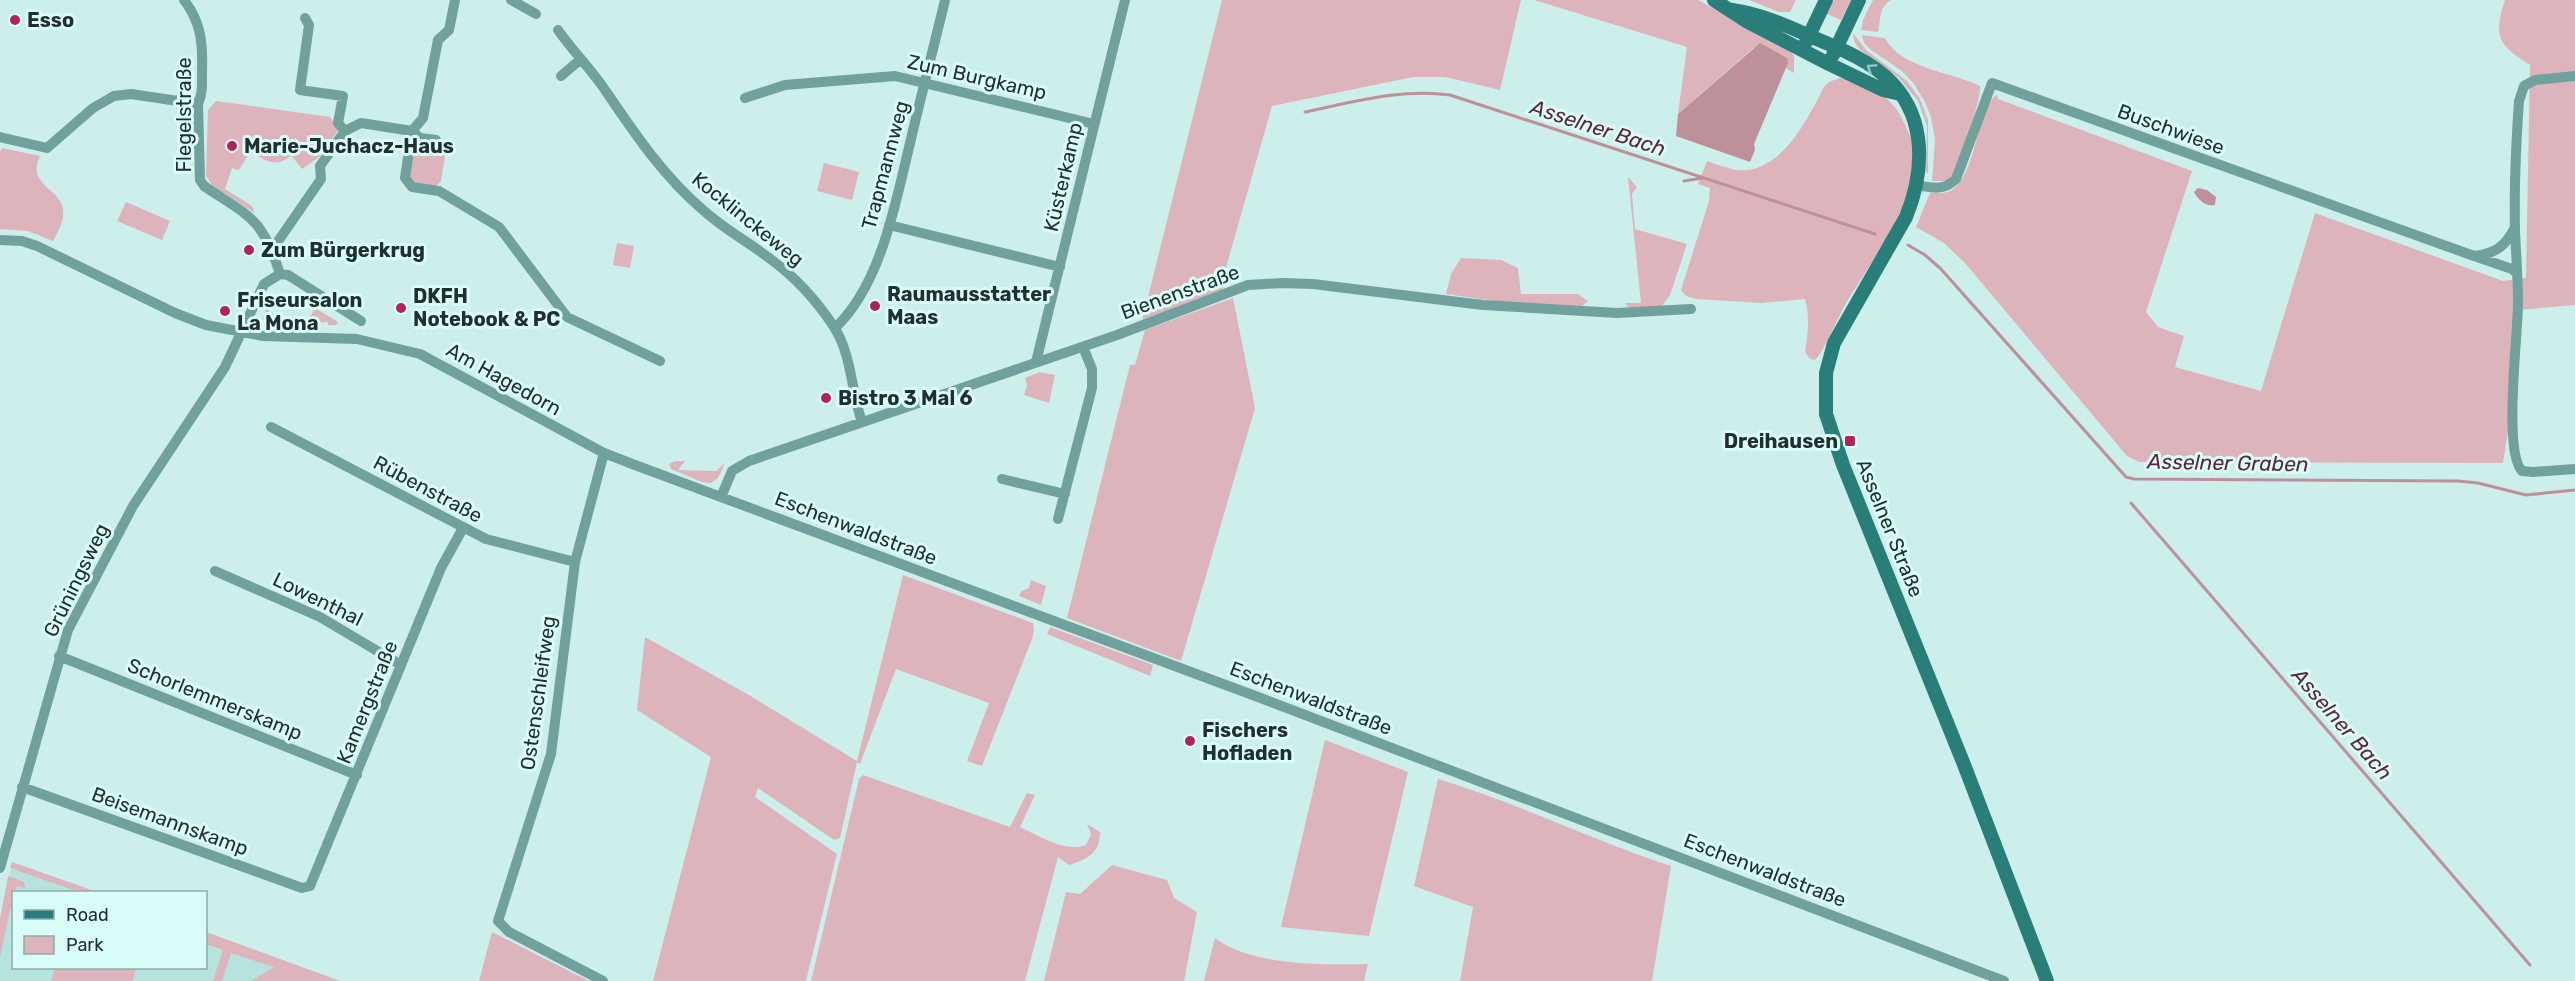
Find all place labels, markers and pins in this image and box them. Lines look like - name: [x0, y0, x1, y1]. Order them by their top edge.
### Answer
- place label: Esso: [27, 8, 74, 32]
- marker: Esso: [8, 13, 22, 27]
- place label: Marie-Juchacz-Haus: [244, 134, 454, 158]
- marker: Marie-Juchacz-Haus: [225, 139, 239, 153]
- place label: Zum Bürgerkrug: [261, 238, 425, 262]
- marker: Zum Bürgerkrug: [242, 243, 256, 257]
- place label: Raumausstatter Maas: [887, 282, 1051, 329]
- place label: DKFH Notebook & PC: [413, 284, 560, 331]
- place label: Friseursalon La Mona: [237, 288, 362, 335]
- marker: Raumausstatter Maas: [868, 299, 882, 313]
- marker: DKFH Notebook & PC: [394, 301, 408, 315]
- marker: Friseursalon La Mona: [218, 304, 232, 318]
- place label: Bistro 3 Mal 6: [838, 386, 972, 410]
- marker: Bistro 3 Mal 6: [819, 391, 833, 405]
- place label: Dreihausen: [1724, 429, 1838, 453]
- marker: Dreihausen: [1843, 434, 1857, 448]
- place label: Fischers Hofladen: [1202, 718, 1292, 765]
- marker: Fischers Hofladen: [1183, 734, 1197, 748]

